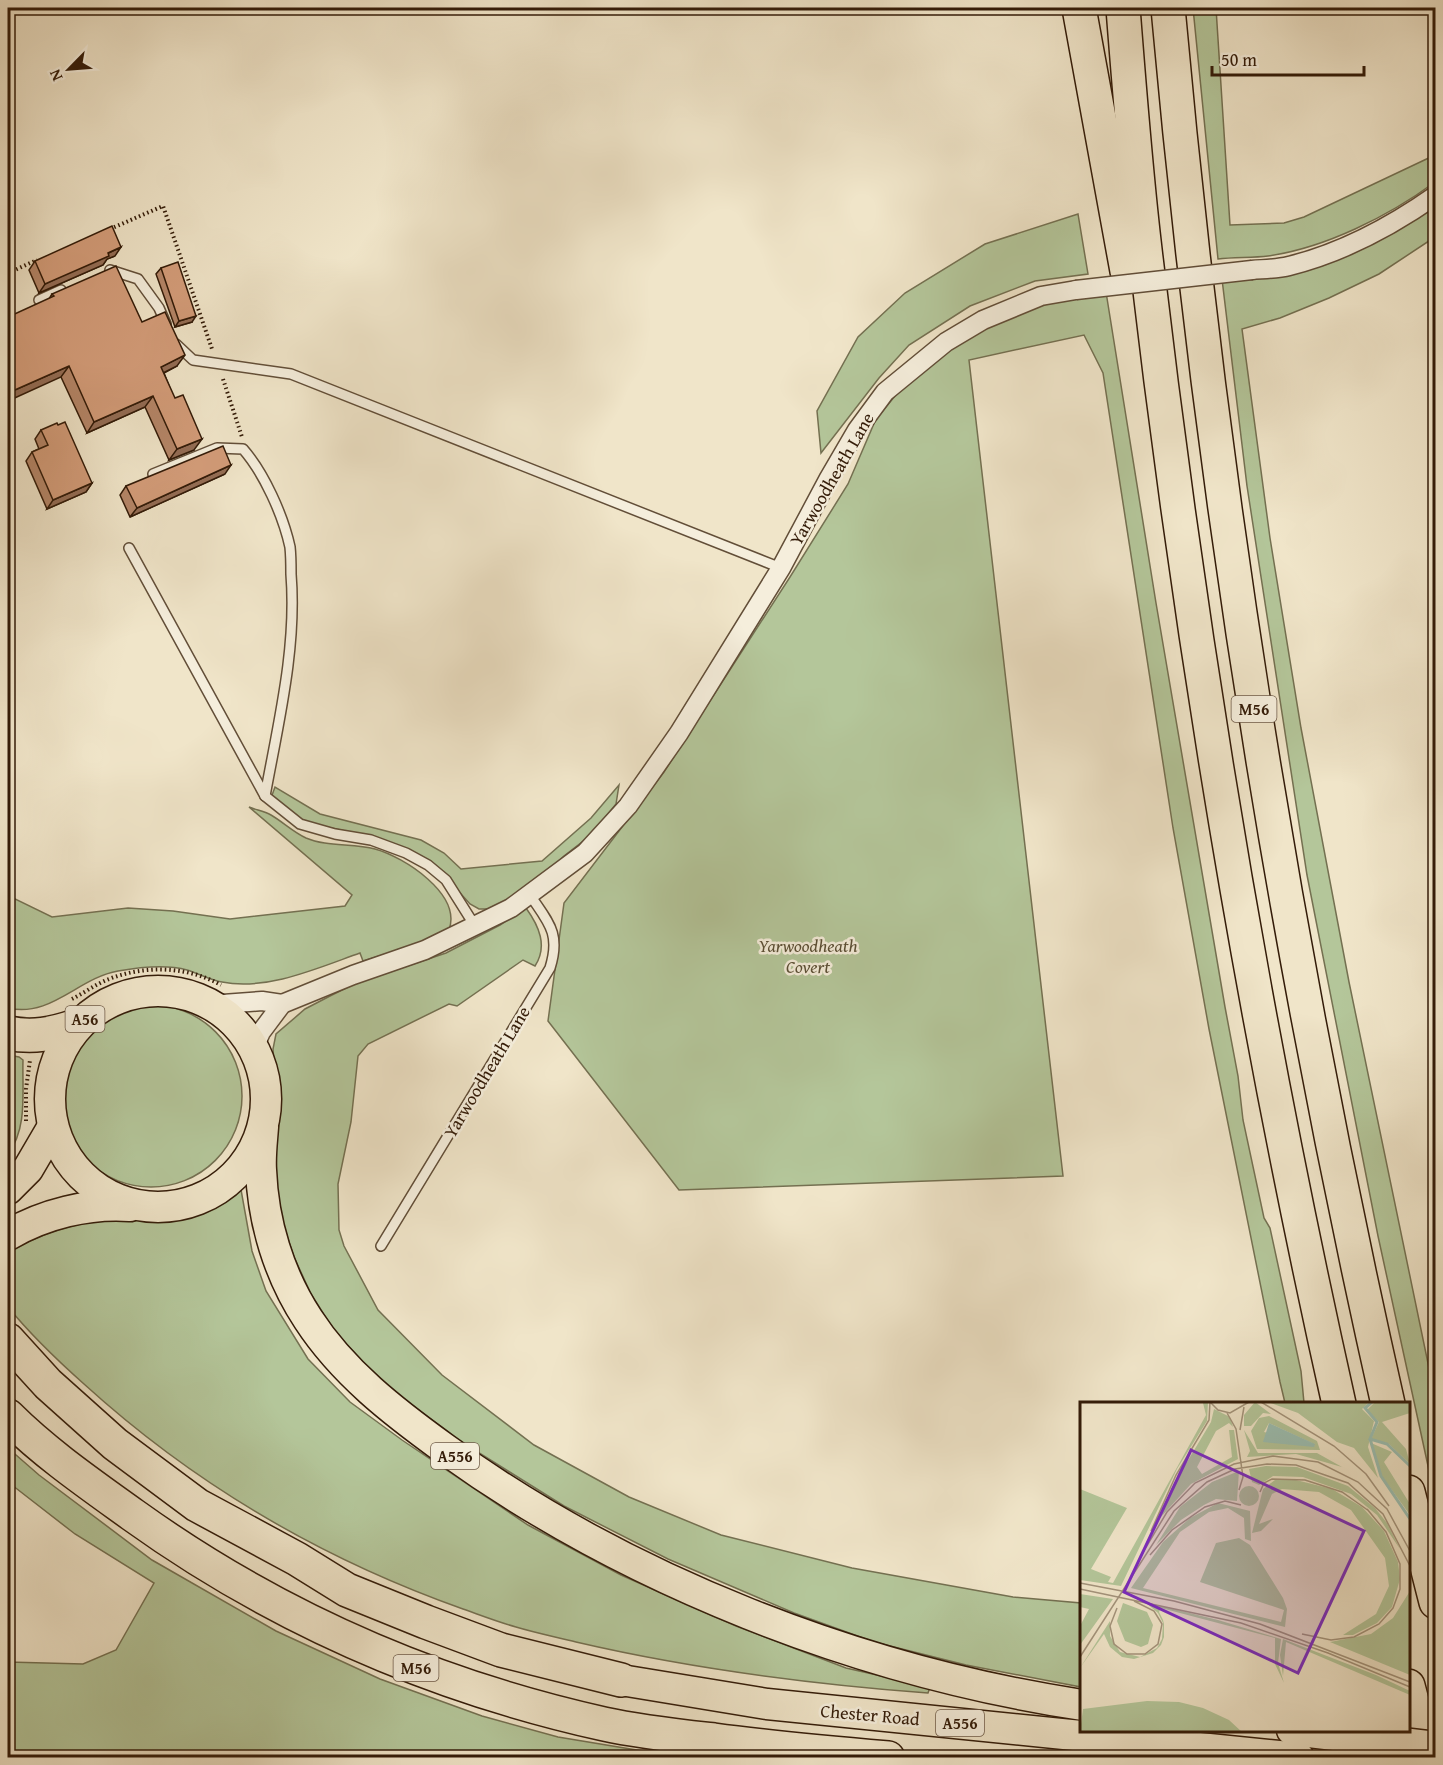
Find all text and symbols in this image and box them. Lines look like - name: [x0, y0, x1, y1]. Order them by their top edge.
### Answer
- north arrow: [39, 39, 99, 99]
- scale bar: [1212, 39, 1364, 77]
- text: 50 m: [1221, 46, 1257, 73]
- text: N: [42, 65, 69, 85]
- street label: Yarwoodheath Lane: [783, 407, 881, 550]
- road number: M56: [1232, 696, 1276, 722]
- park label: Yarwoodheath Covert: [758, 932, 858, 980]
- street label: Yarwoodheath Lane: [437, 1001, 537, 1143]
- road number: A56: [66, 1006, 104, 1032]
- inset map: [1080, 1402, 1410, 1732]
- road number: A556: [431, 1443, 479, 1469]
- road number: M56: [394, 1655, 438, 1681]
- street label: Chester Road: [819, 1697, 921, 1732]
- road number: A556: [936, 1710, 984, 1736]

